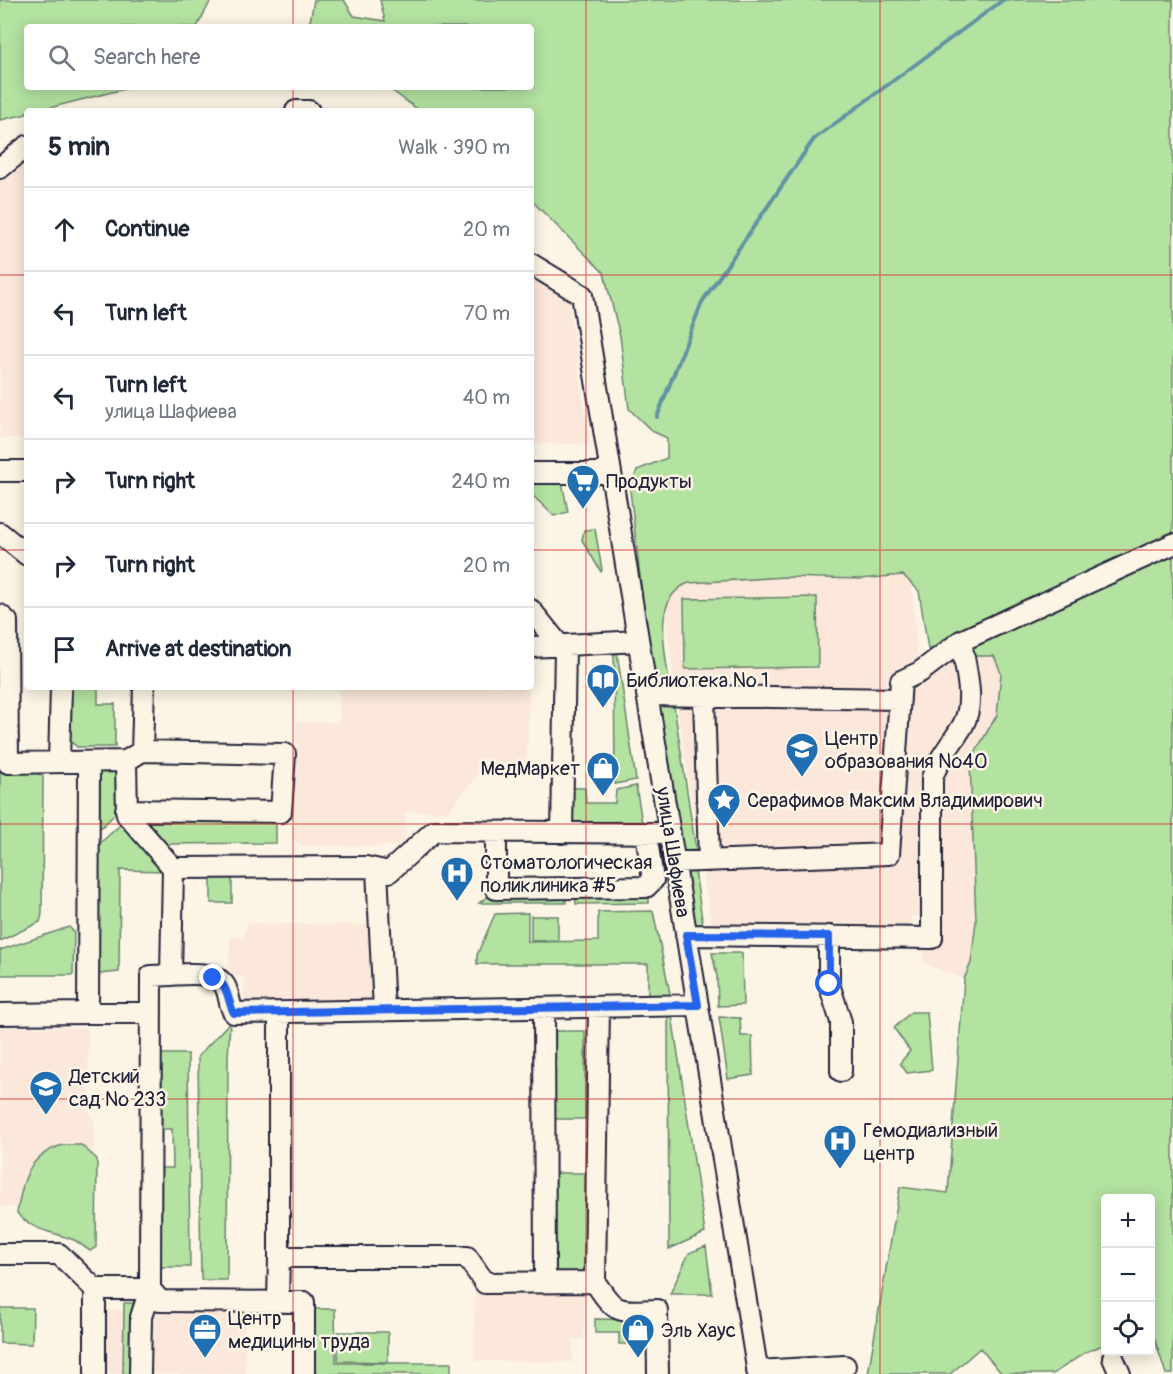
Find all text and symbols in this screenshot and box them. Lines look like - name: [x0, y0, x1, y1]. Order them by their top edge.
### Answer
- search box: [24, 24, 534, 90]
- icon: search: [45, 41, 78, 74]
- text: Search here: [93, 43, 200, 71]
- text: 5 min: [48, 131, 110, 163]
- text: Walk · 390 m: [398, 135, 510, 160]
- icon: ahead: [48, 213, 81, 246]
- text: Continue: [105, 215, 189, 243]
- text: 20 m: [463, 217, 510, 242]
- icon: left: [48, 297, 81, 330]
- text: Turn left: [105, 299, 187, 327]
- text: 70 m: [464, 301, 510, 326]
- text: Turn left: [105, 371, 187, 399]
- icon: left: [48, 381, 81, 414]
- text: 40 m: [463, 385, 510, 410]
- text: улица Шафиева: [105, 399, 237, 424]
- supermarket icon: Продукты: [565, 463, 601, 510]
- icon: right: [48, 465, 81, 498]
- text: Turn right: [105, 467, 195, 495]
- text: 240 m: [451, 469, 510, 494]
- place label: Продукты: [606, 469, 692, 494]
- icon: right: [48, 549, 81, 582]
- text: Turn right: [105, 551, 195, 579]
- text: 20 m: [463, 553, 510, 578]
- icon: arrive: [48, 633, 81, 666]
- text: Arrive at destination: [105, 635, 291, 663]
- library icon: Библиотека № 1: [585, 662, 621, 709]
- place label: Библиотека № 1: [626, 668, 769, 693]
- place label: Центр образования №40: [825, 726, 988, 774]
- school or university icon: Центр образования №40: [784, 731, 820, 778]
- shop icon: МедМаркет: [585, 750, 621, 797]
- place label: МедМаркет: [480, 756, 580, 781]
- place icon: Серафимов Максим Владимирович: [706, 782, 742, 829]
- street label: улица Шафиева: [650, 784, 696, 919]
- place label: Серафимов Максим Владимирович: [747, 788, 1043, 813]
- place label: Стоматологическая поликлиника #5: [480, 850, 652, 898]
- hospital icon: Стоматологическая поликлиника #5: [439, 855, 475, 902]
- route end: [199, 964, 225, 990]
- route start: [815, 970, 841, 996]
- place label: Детский сад № 233: [68, 1064, 166, 1112]
- school or university icon: Детский сад № 233: [28, 1069, 64, 1116]
- place label: Гемодиализный центр: [863, 1118, 998, 1166]
- hospital icon: Гемодиализный центр: [822, 1123, 858, 1170]
- map controls: [1101, 1194, 1155, 1356]
- button: +: [1101, 1194, 1155, 1248]
- button: −: [1101, 1248, 1155, 1302]
- button: locate: [1101, 1302, 1155, 1356]
- place label: Центр медицины труда: [228, 1306, 370, 1354]
- office icon: Центр медицины труда: [187, 1312, 223, 1359]
- shop icon: Эль Хаус: [620, 1312, 656, 1359]
- place label: Эль Хаус: [661, 1318, 736, 1343]

